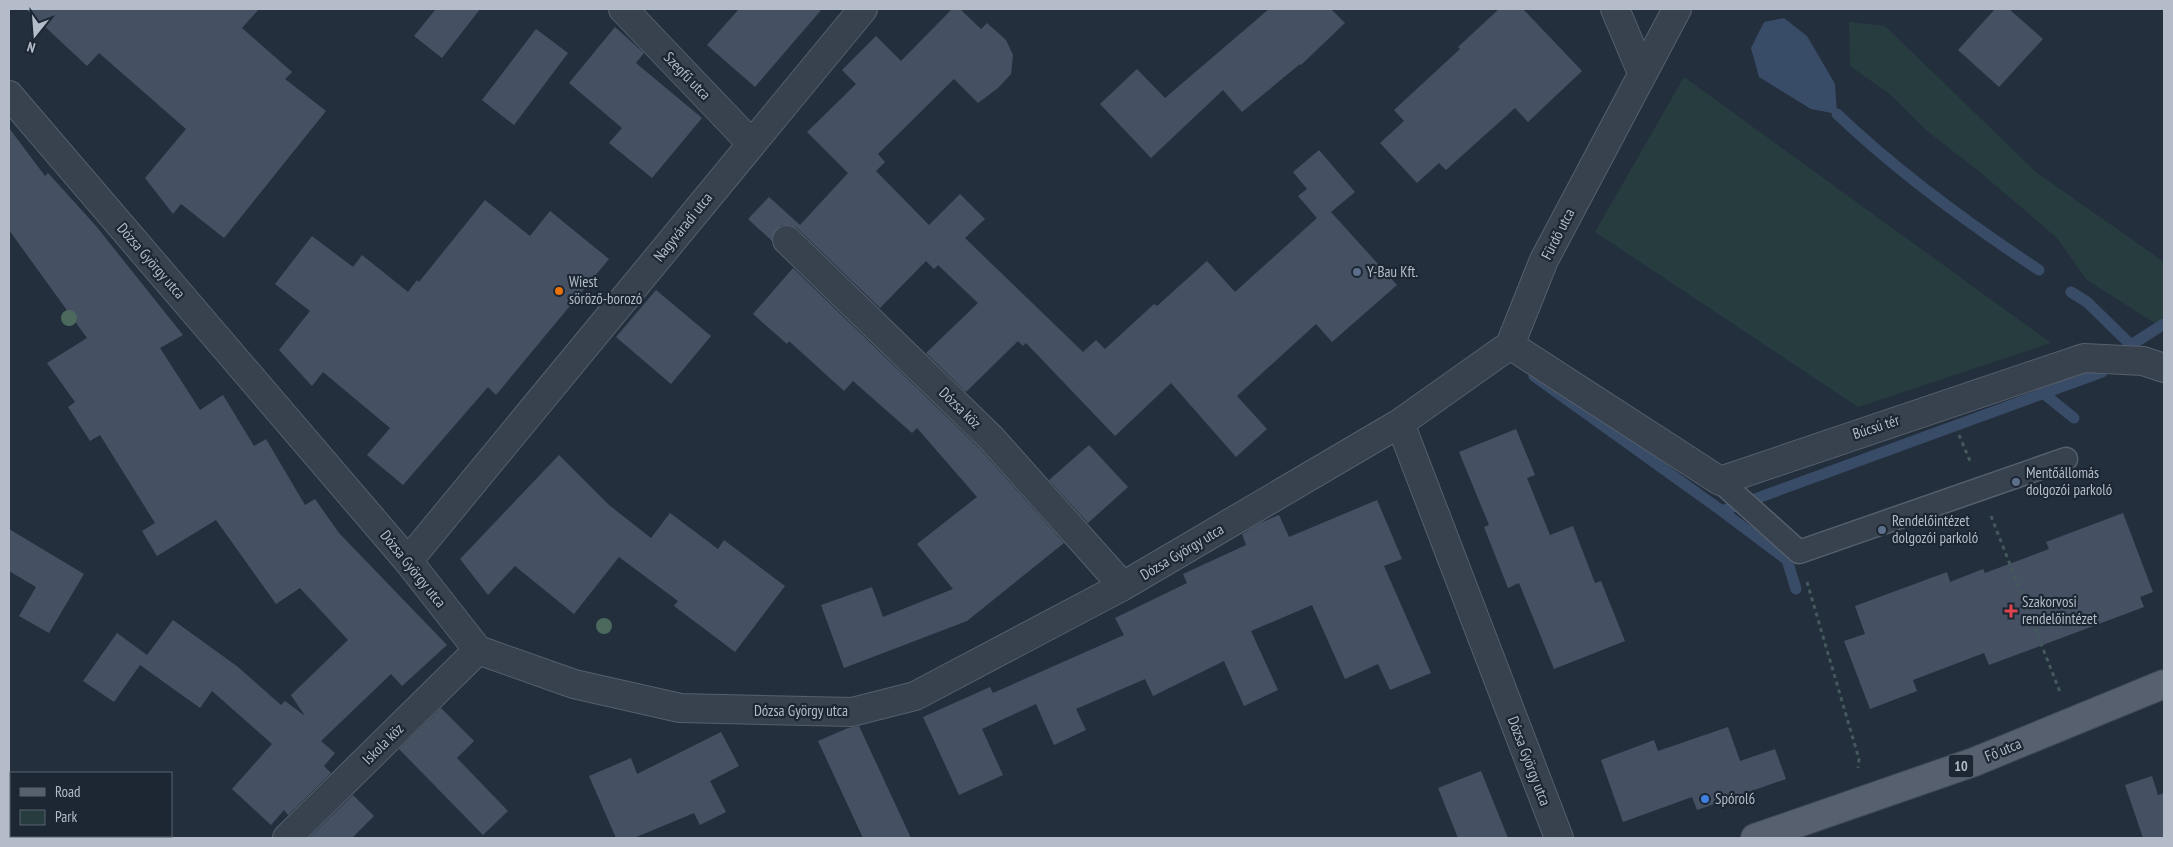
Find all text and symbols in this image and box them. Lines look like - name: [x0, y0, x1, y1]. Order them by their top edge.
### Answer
- north arrow: [10, 10, 60, 60]
- text: N: [25, 38, 37, 57]
- street label: Szegfű utca: [660, 48, 715, 104]
- street label: Nagyváradi utca: [649, 188, 716, 265]
- street label: Fürdő utca: [1537, 205, 1578, 263]
- street label: Dózsa György utca: [113, 219, 189, 302]
- place label: Y-Bau Kft.: [1367, 262, 1418, 281]
- marker: Y-Bau Kft.: [1351, 266, 1363, 278]
- place label: Wiest söröző-borozó: [569, 272, 642, 308]
- marker: Wiest söröző-borozó: [553, 285, 565, 297]
- street label: Dózsa köz: [935, 383, 985, 432]
- street label: Búcsú tér: [1850, 410, 1902, 443]
- place label: Mentőállomás dolgozói parkoló: [2026, 463, 2112, 499]
- marker: Mentőállomás dolgozói parkoló: [2010, 476, 2022, 488]
- place label: Rendelőintézet dolgozói parkoló: [1892, 511, 1978, 547]
- street label: Dózsa György utca: [1136, 519, 1227, 584]
- marker: Rendelőintézet dolgozói parkoló: [1876, 524, 1888, 536]
- street label: Dózsa György utca: [376, 526, 450, 611]
- place label: Szakorvosi rendelőintézet: [2022, 592, 2097, 628]
- marker: Szakorvosi rendelőintézet: [2004, 604, 2018, 618]
- street label: Dózsa György utca: [754, 701, 848, 720]
- street label: Dózsa György utca: [1504, 713, 1555, 808]
- street label: Iskola köz: [358, 719, 407, 768]
- street label: Fő utca: [1982, 734, 2024, 765]
- road number: 10: [1948, 754, 1974, 778]
- legend: [10, 772, 172, 837]
- text: Road: [55, 782, 81, 801]
- place label: Spórol6: [1715, 789, 1756, 808]
- marker: Spórol6: [1699, 793, 1711, 805]
- text: Park: [55, 807, 77, 826]

